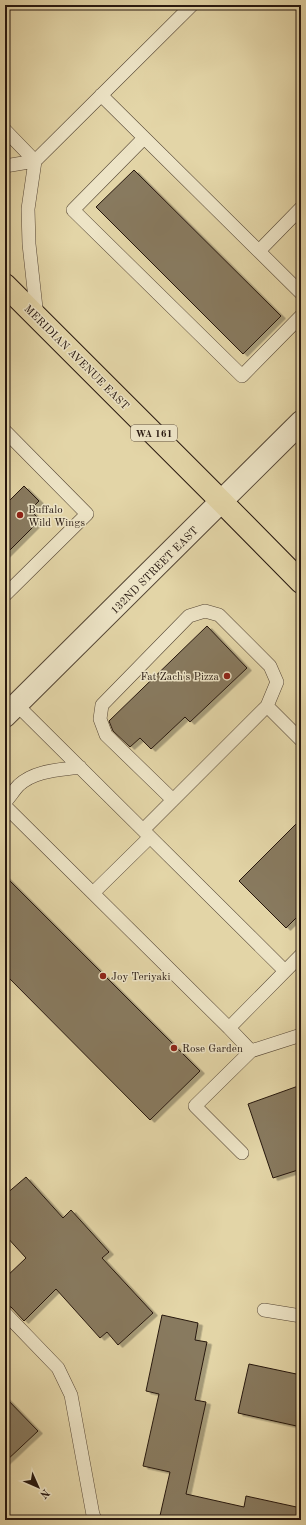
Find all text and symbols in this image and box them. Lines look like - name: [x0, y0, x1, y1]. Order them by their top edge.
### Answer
- street label: MERIDIAN AVENUE EAST: [22, 304, 130, 413]
- road number: WA 161: [131, 425, 177, 441]
- place label: Buffalo Wild Wings: [28, 505, 85, 529]
- marker: Buffalo Wild Wings: [15, 510, 25, 520]
- street label: 132ND STREET EAST: [109, 525, 201, 617]
- marker: Fat Zach's Pizza: [222, 671, 232, 681]
- place label: Fat Zach's Pizza: [140, 672, 220, 683]
- marker: Joy Teriyaki: [98, 971, 108, 981]
- place label: Joy Teriyaki: [111, 972, 171, 983]
- marker: Rose Garden: [169, 1043, 179, 1053]
- place label: Rose Garden: [182, 1044, 243, 1055]
- north arrow: [18, 1467, 58, 1507]
- text: N: [37, 1486, 51, 1500]

